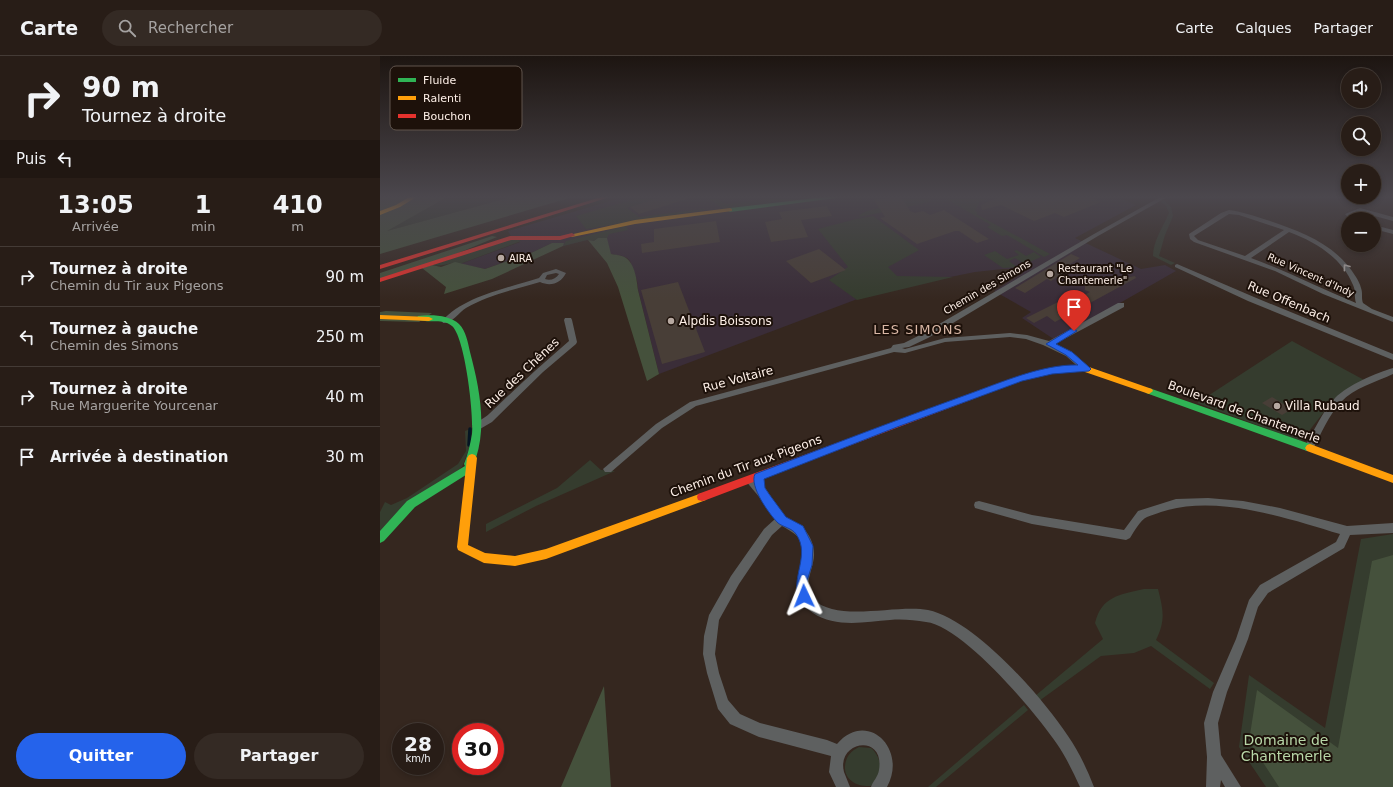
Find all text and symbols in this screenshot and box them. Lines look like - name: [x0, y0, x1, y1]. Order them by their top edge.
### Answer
- search box: [102, 10, 382, 46]
- text: Carte: [20, 17, 78, 39]
- icon: search: [116, 17, 138, 39]
- text: Rechercher: [148, 19, 233, 37]
- text: Carte: [1175, 20, 1214, 36]
- text: Calques: [1236, 20, 1292, 36]
- text: Partager: [1314, 20, 1373, 36]
- legend: [390, 66, 522, 130]
- map controls: [1341, 68, 1381, 252]
- button: sound: [1341, 68, 1381, 108]
- text: 90 m: [82, 71, 160, 104]
- icon: right: [16, 72, 68, 124]
- text: Fluide: [423, 74, 456, 87]
- text: Ralenti: [423, 92, 461, 105]
- text: Tournez à droite: [82, 105, 226, 126]
- text: Bouchon: [423, 110, 471, 123]
- button: search: [1341, 116, 1381, 156]
- icon: left: [54, 148, 76, 170]
- text: Puis: [16, 150, 46, 168]
- button: +: [1341, 164, 1381, 204]
- text: 13:05: [57, 191, 134, 219]
- text: 1: [195, 191, 211, 219]
- text: 410: [273, 191, 323, 219]
- button: −: [1341, 212, 1381, 252]
- text: Arrivée: [72, 219, 119, 234]
- text: min: [191, 219, 215, 234]
- text: m: [291, 219, 304, 234]
- street label: Rue Vincent d'Indy: [1266, 251, 1356, 299]
- marker: AIRA: [496, 253, 506, 263]
- place label: AIRA: [509, 253, 532, 264]
- street label: Chemin des Simons: [941, 258, 1033, 316]
- text: Tournez à droite: [50, 260, 188, 278]
- place label: Restaurant "Le Chantemerle": [1058, 263, 1132, 286]
- one-way arrow: [1343, 264, 1350, 271]
- icon: right: [16, 266, 38, 288]
- text: 90 m: [326, 268, 364, 286]
- marker: Restaurant "Le Chantemerle": [1045, 269, 1055, 279]
- text: Chemin du Tir aux Pigeons: [50, 278, 224, 293]
- street label: Rue Offenbach: [1246, 278, 1332, 326]
- pin: [1057, 290, 1091, 331]
- icon: arrive: [1063, 296, 1085, 318]
- place label: Alpdis Boissons: [679, 314, 772, 328]
- marker: Alpdis Boissons: [666, 316, 676, 326]
- text: Tournez à gauche: [50, 320, 198, 338]
- district label: LES SIMONS: [873, 322, 963, 337]
- icon: left: [16, 326, 38, 348]
- text: 250 m: [316, 328, 364, 346]
- street label: Rue des Chênes: [482, 335, 562, 411]
- text: Chemin des Simons: [50, 338, 179, 353]
- street label: Rue Voltaire: [701, 363, 775, 395]
- street label: Boulevard de Chantemerle: [1166, 378, 1322, 446]
- text: Tournez à droite: [50, 380, 188, 398]
- icon: right: [16, 386, 38, 408]
- text: 40 m: [326, 388, 364, 406]
- text: Rue Marguerite Yourcenar: [50, 398, 218, 413]
- place label: Villa Rubaud: [1285, 399, 1360, 413]
- marker: Villa Rubaud: [1272, 401, 1282, 411]
- street label: Chemin du Tir aux Pigeons: [668, 432, 824, 500]
- icon: arrive: [16, 446, 38, 468]
- text: Arrivée à destination: [50, 448, 228, 466]
- text: 30 m: [326, 448, 364, 466]
- position arrow: [783, 575, 825, 617]
- speed limit sign: 30: [452, 723, 504, 775]
- text: 28: [404, 732, 432, 756]
- park label: Domaine de Chantemerle: [1241, 732, 1331, 764]
- button: Quitter: [16, 733, 186, 779]
- button: Partager: [194, 733, 364, 779]
- text: km/h: [405, 753, 431, 764]

